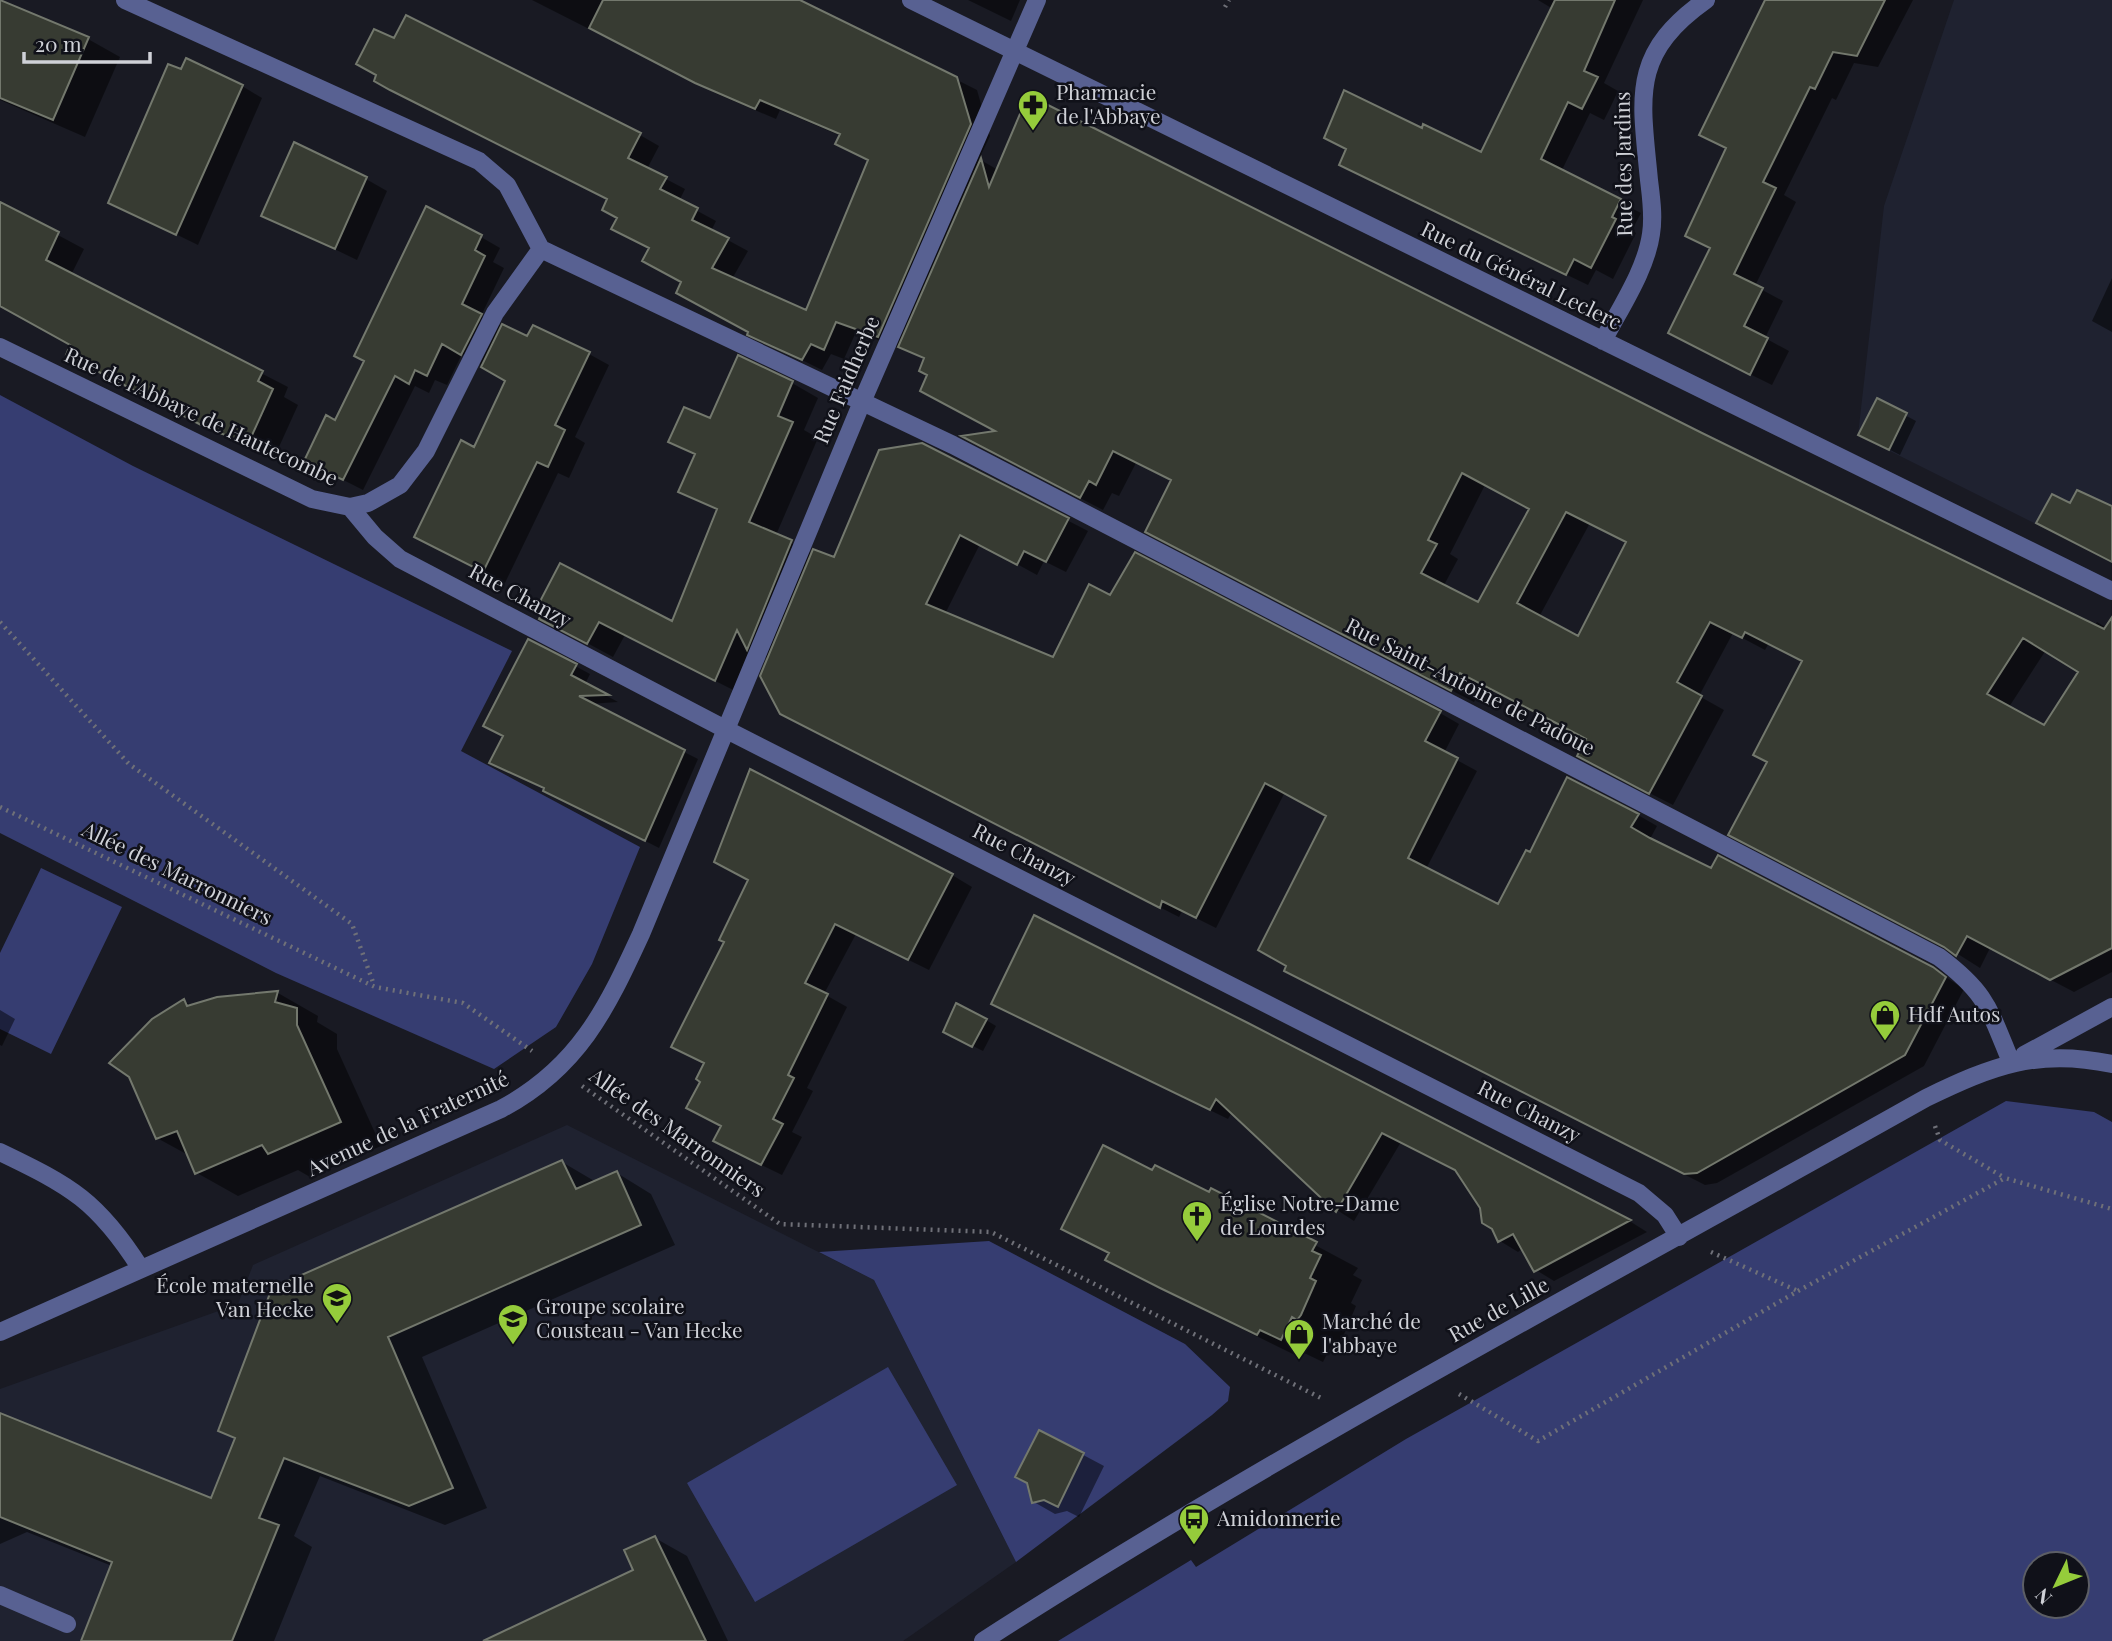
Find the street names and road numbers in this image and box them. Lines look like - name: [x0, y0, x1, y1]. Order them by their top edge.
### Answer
- street label: Rue des Jardins: [1607, 91, 1637, 237]
- street label: Rue du Général Leclerc: [1417, 213, 1627, 335]
- street label: Rue Faidherbe: [806, 311, 885, 448]
- street label: Rue de l'Abbaye de Hautecombe: [61, 339, 343, 491]
- street label: Rue Chanzy: [465, 556, 577, 633]
- street label: Rue Saint-Antoine de Padoue: [1341, 610, 1600, 760]
- street label: Allée des Marronniers: [77, 814, 277, 930]
- street label: Rue Chanzy: [969, 815, 1082, 891]
- street label: Allée des Marronniers: [584, 1060, 771, 1202]
- street label: Avenue de la Fraternité: [301, 1063, 512, 1182]
- street label: Rue Chanzy: [1474, 1072, 1587, 1148]
- street label: Rue de Lille: [1443, 1269, 1553, 1347]

